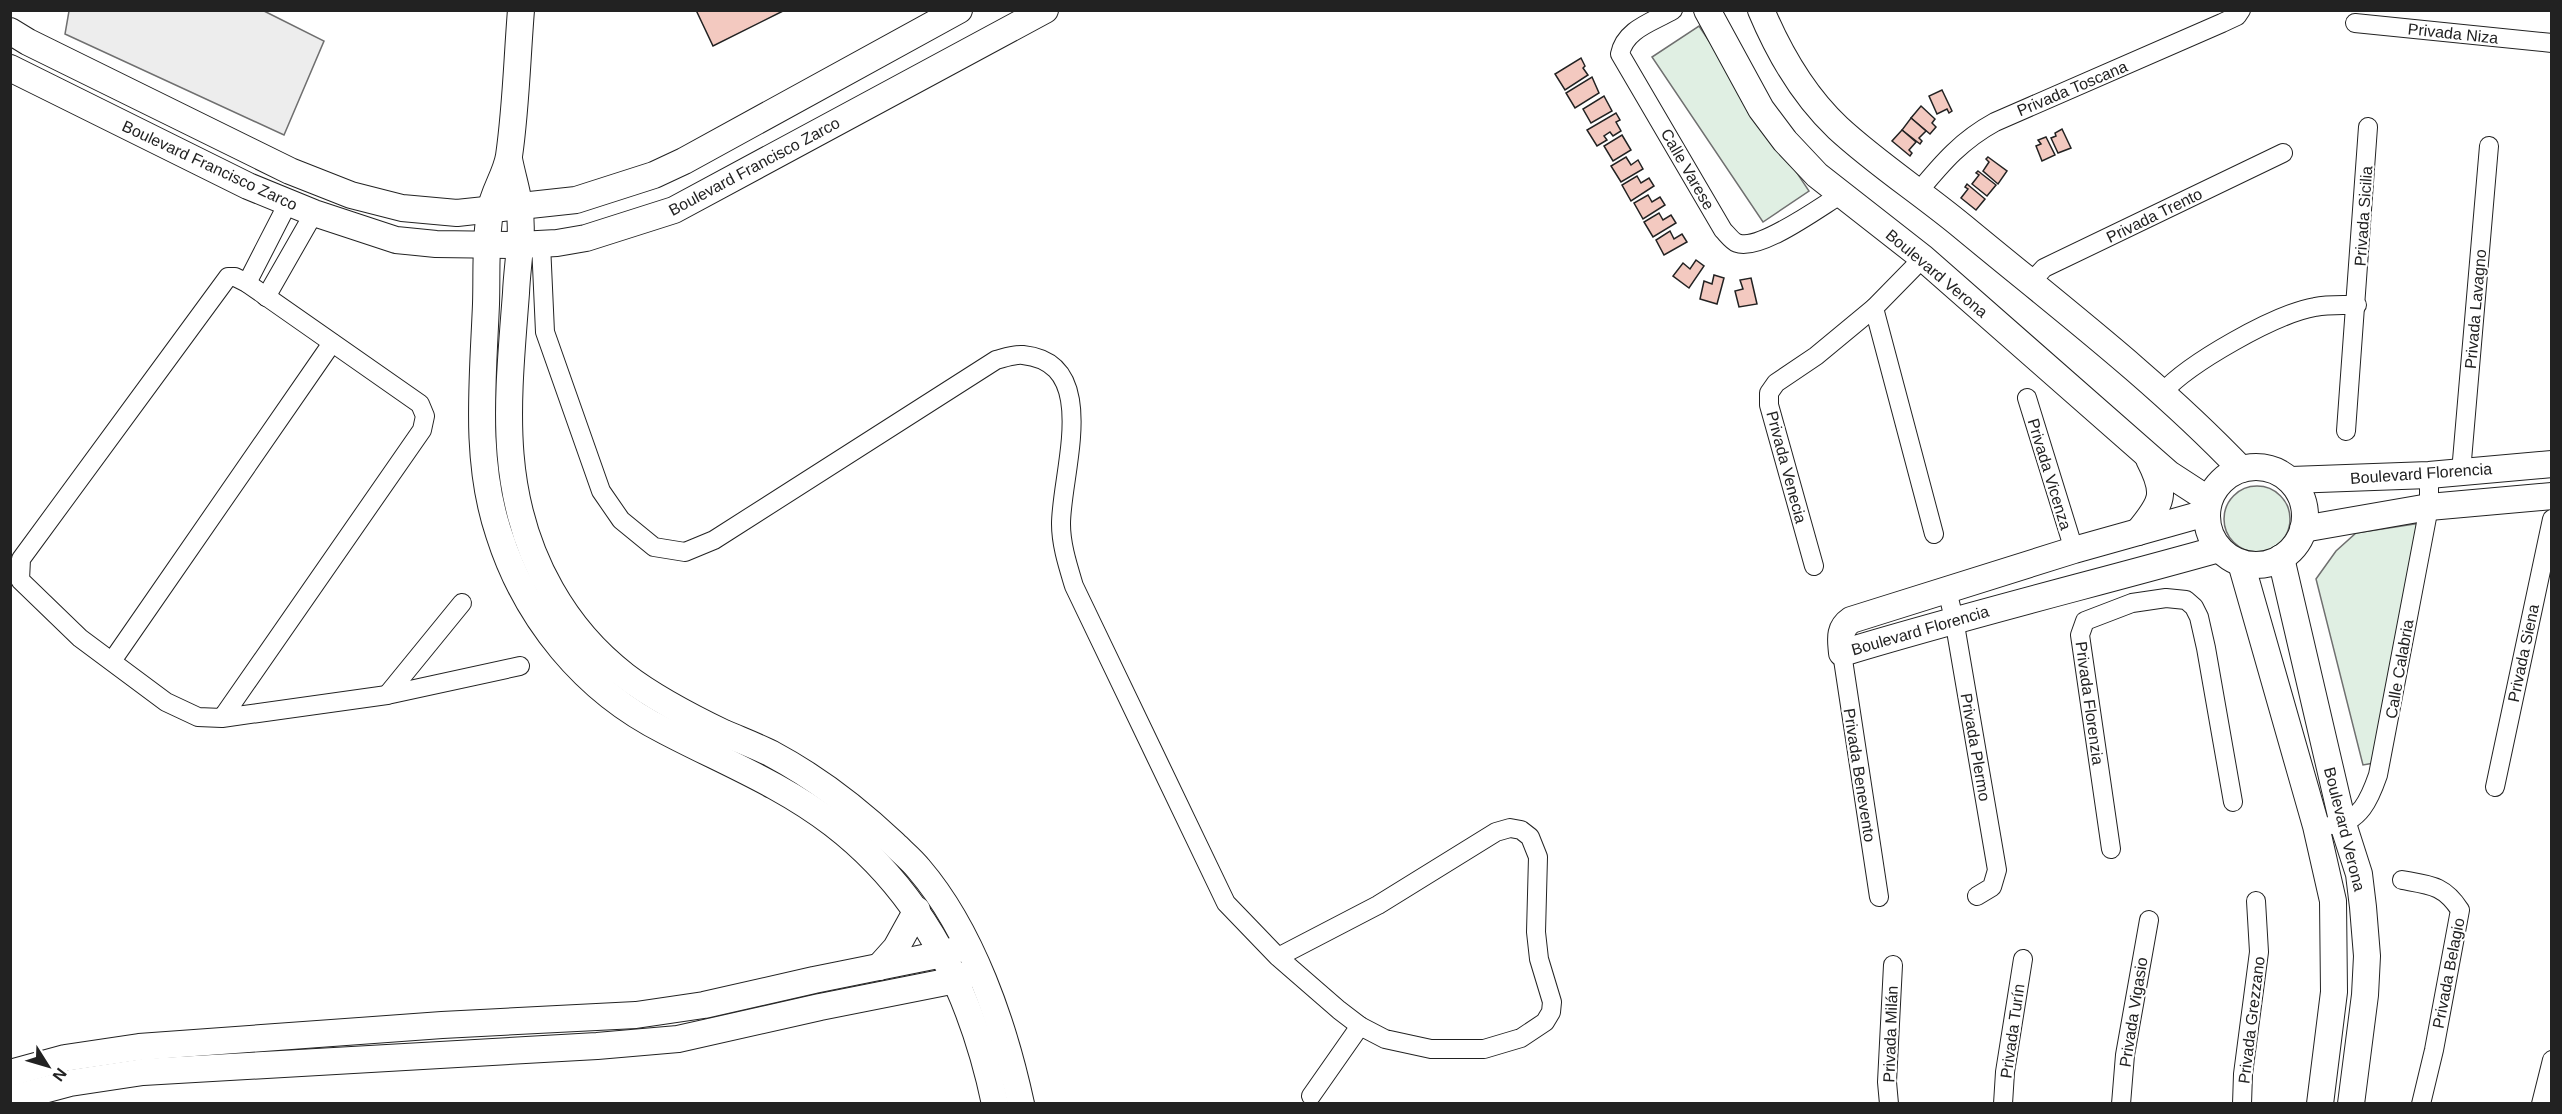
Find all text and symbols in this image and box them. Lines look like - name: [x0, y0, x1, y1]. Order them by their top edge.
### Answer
- street label: Privada Niza: [2407, 20, 2499, 47]
- street label: Privada Toscana: [2015, 58, 2130, 119]
- street label: Boulevard Francisco Zarco: [666, 114, 843, 219]
- street label: Boulevard Francisco Zarco: [120, 117, 300, 214]
- street label: Calle Varese: [1658, 126, 1718, 213]
- street label: Privada Sicilia: [2352, 165, 2375, 267]
- street label: Privada Trento: [2104, 185, 2205, 246]
- street label: Boulevard Verona: [1882, 226, 1991, 321]
- street label: Privada Lavagno: [2462, 248, 2489, 370]
- street label: Privada Venecia: [1763, 409, 1810, 525]
- street label: Privada Vicenza: [2025, 417, 2075, 532]
- street label: Boulevard Florencia: [2349, 460, 2493, 487]
- street label: Boulevard Florencia: [1849, 603, 1991, 658]
- street label: Privada Siena: [2505, 603, 2542, 704]
- street label: Calle Calabria: [2382, 618, 2417, 720]
- street label: Privada Florenzia: [2072, 640, 2107, 766]
- street label: Privada Plermo: [1958, 692, 1993, 803]
- street label: Privada Benevento: [1841, 707, 1878, 843]
- street label: Boulevard Verona: [2321, 765, 2368, 893]
- street label: Privada Belagio: [2429, 916, 2468, 1030]
- street label: Privada Grezzano: [2235, 955, 2268, 1085]
- street label: Privada Vigasio: [2116, 956, 2151, 1068]
- street label: Privada Turín: [1997, 983, 2028, 1079]
- street label: Privada Milán: [1880, 985, 1901, 1083]
- north arrow: [18, 1036, 78, 1096]
- text: N: [49, 1065, 70, 1084]

